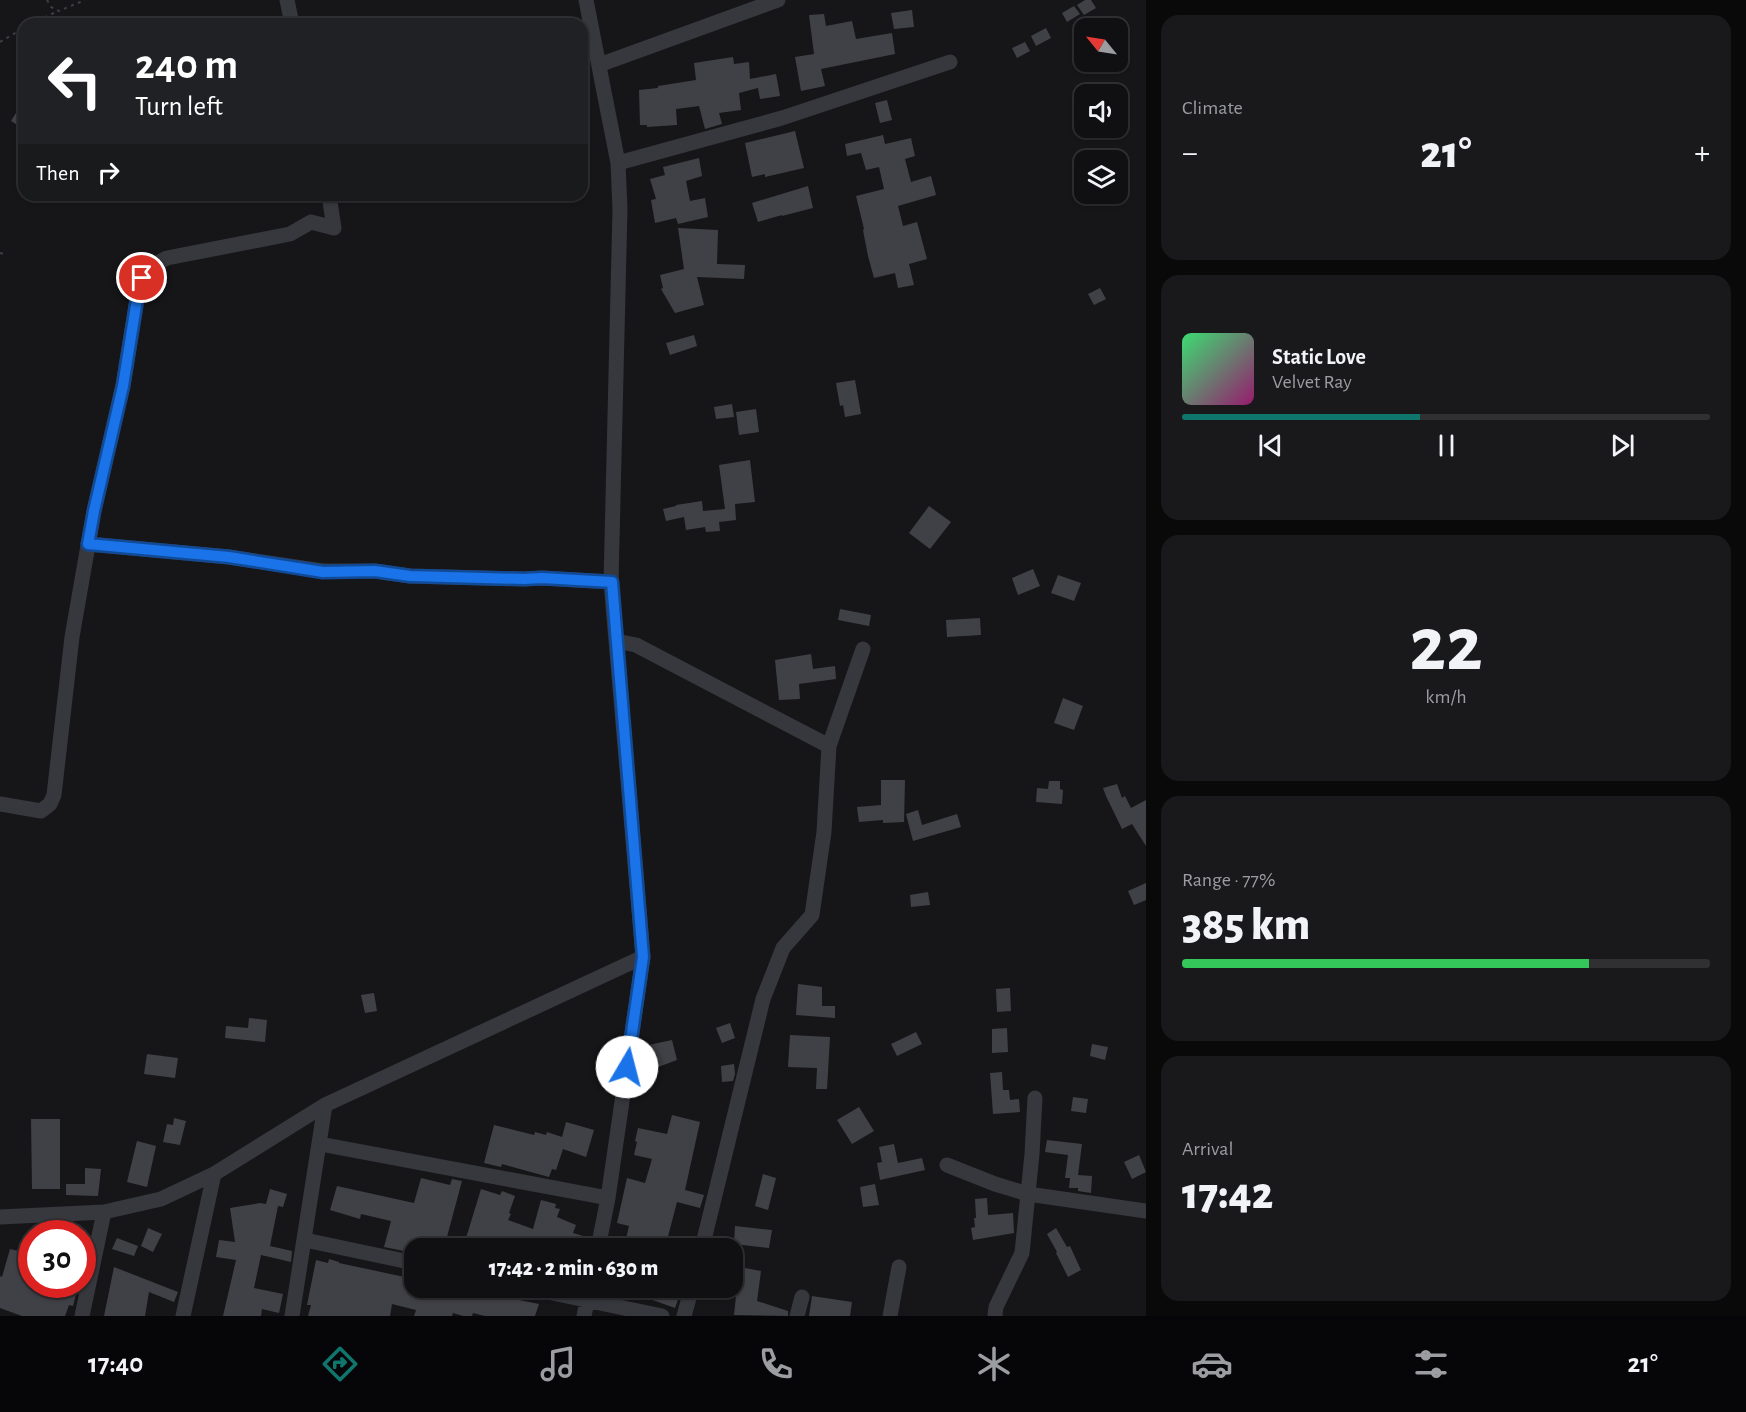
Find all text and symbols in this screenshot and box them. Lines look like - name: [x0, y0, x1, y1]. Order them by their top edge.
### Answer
- north arrow: [1074, 18, 1128, 72]
- map controls: [1074, 18, 1128, 204]
- icon: left: [36, 42, 114, 120]
- text: 240 m: [135, 44, 238, 86]
- button: sound: [1074, 84, 1128, 138]
- text: Turn left: [135, 93, 223, 120]
- text: Climate: [1182, 98, 1243, 118]
- text: 21°: [1420, 131, 1472, 176]
- text: −: [1182, 137, 1198, 170]
- text: +: [1694, 137, 1710, 170]
- button: layers: [1074, 150, 1128, 204]
- icon: right: [92, 156, 125, 189]
- text: Then: [36, 162, 80, 184]
- pin: [116, 252, 167, 303]
- icon: arrive: [125, 261, 158, 294]
- text: Static Love: [1272, 346, 1366, 368]
- text: Velvet Ray: [1272, 372, 1352, 392]
- icon: previous: [1254, 429, 1287, 462]
- icon: pause: [1430, 429, 1463, 462]
- icon: next: [1606, 429, 1639, 462]
- text: 22: [1409, 607, 1483, 685]
- text: km/h: [1425, 687, 1467, 707]
- text: Range · 77%: [1182, 870, 1275, 890]
- text: 385 km: [1182, 903, 1310, 948]
- position arrow: [595, 1035, 659, 1099]
- text: Arrival: [1182, 1139, 1233, 1159]
- text: 17:42: [1182, 1172, 1273, 1217]
- speed limit sign: 30: [18, 1220, 96, 1298]
- text: 17:42 · 2 min · 630 m: [489, 1257, 658, 1279]
- icon: directions: [319, 1343, 361, 1385]
- icon: music: [537, 1343, 579, 1385]
- icon: phone: [755, 1343, 797, 1385]
- icon: climate: [973, 1343, 1015, 1385]
- icon: car: [1191, 1343, 1233, 1385]
- icon: filters: [1410, 1343, 1452, 1385]
- text: 17:40: [88, 1350, 143, 1377]
- text: 21°: [1628, 1350, 1658, 1377]

